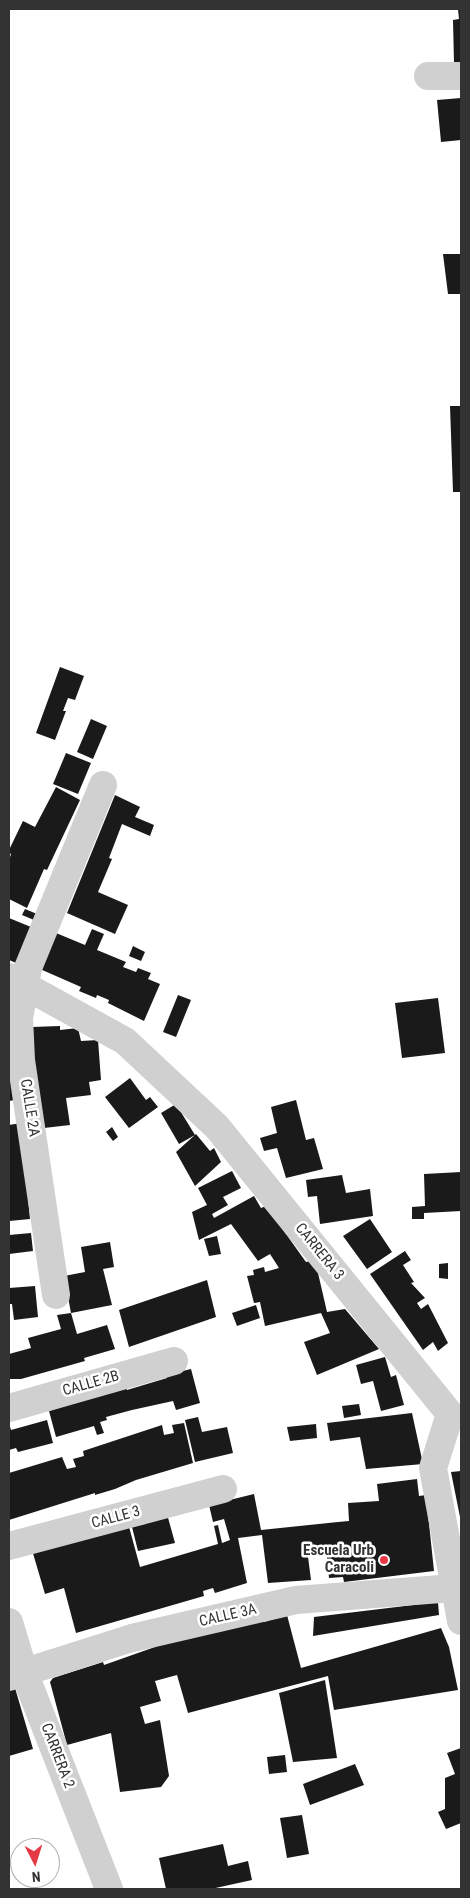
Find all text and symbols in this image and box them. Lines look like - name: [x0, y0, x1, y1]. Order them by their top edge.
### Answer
- street label: CALLE 2A: [16, 1078, 42, 1138]
- street label: CARRERA 3: [291, 1220, 347, 1284]
- street label: CALLE 2B: [61, 1367, 121, 1401]
- street label: CALLE 3: [90, 1503, 142, 1533]
- place label: Escuela Urb Caracoli: [303, 1542, 374, 1577]
- marker: Escuela Urb Caracoli: [378, 1554, 390, 1566]
- street label: CALLE 3A: [198, 1601, 258, 1631]
- street label: CARRERA 2: [36, 1721, 78, 1791]
- north arrow: [10, 1838, 60, 1888]
- text: N: [31, 1869, 41, 1885]

